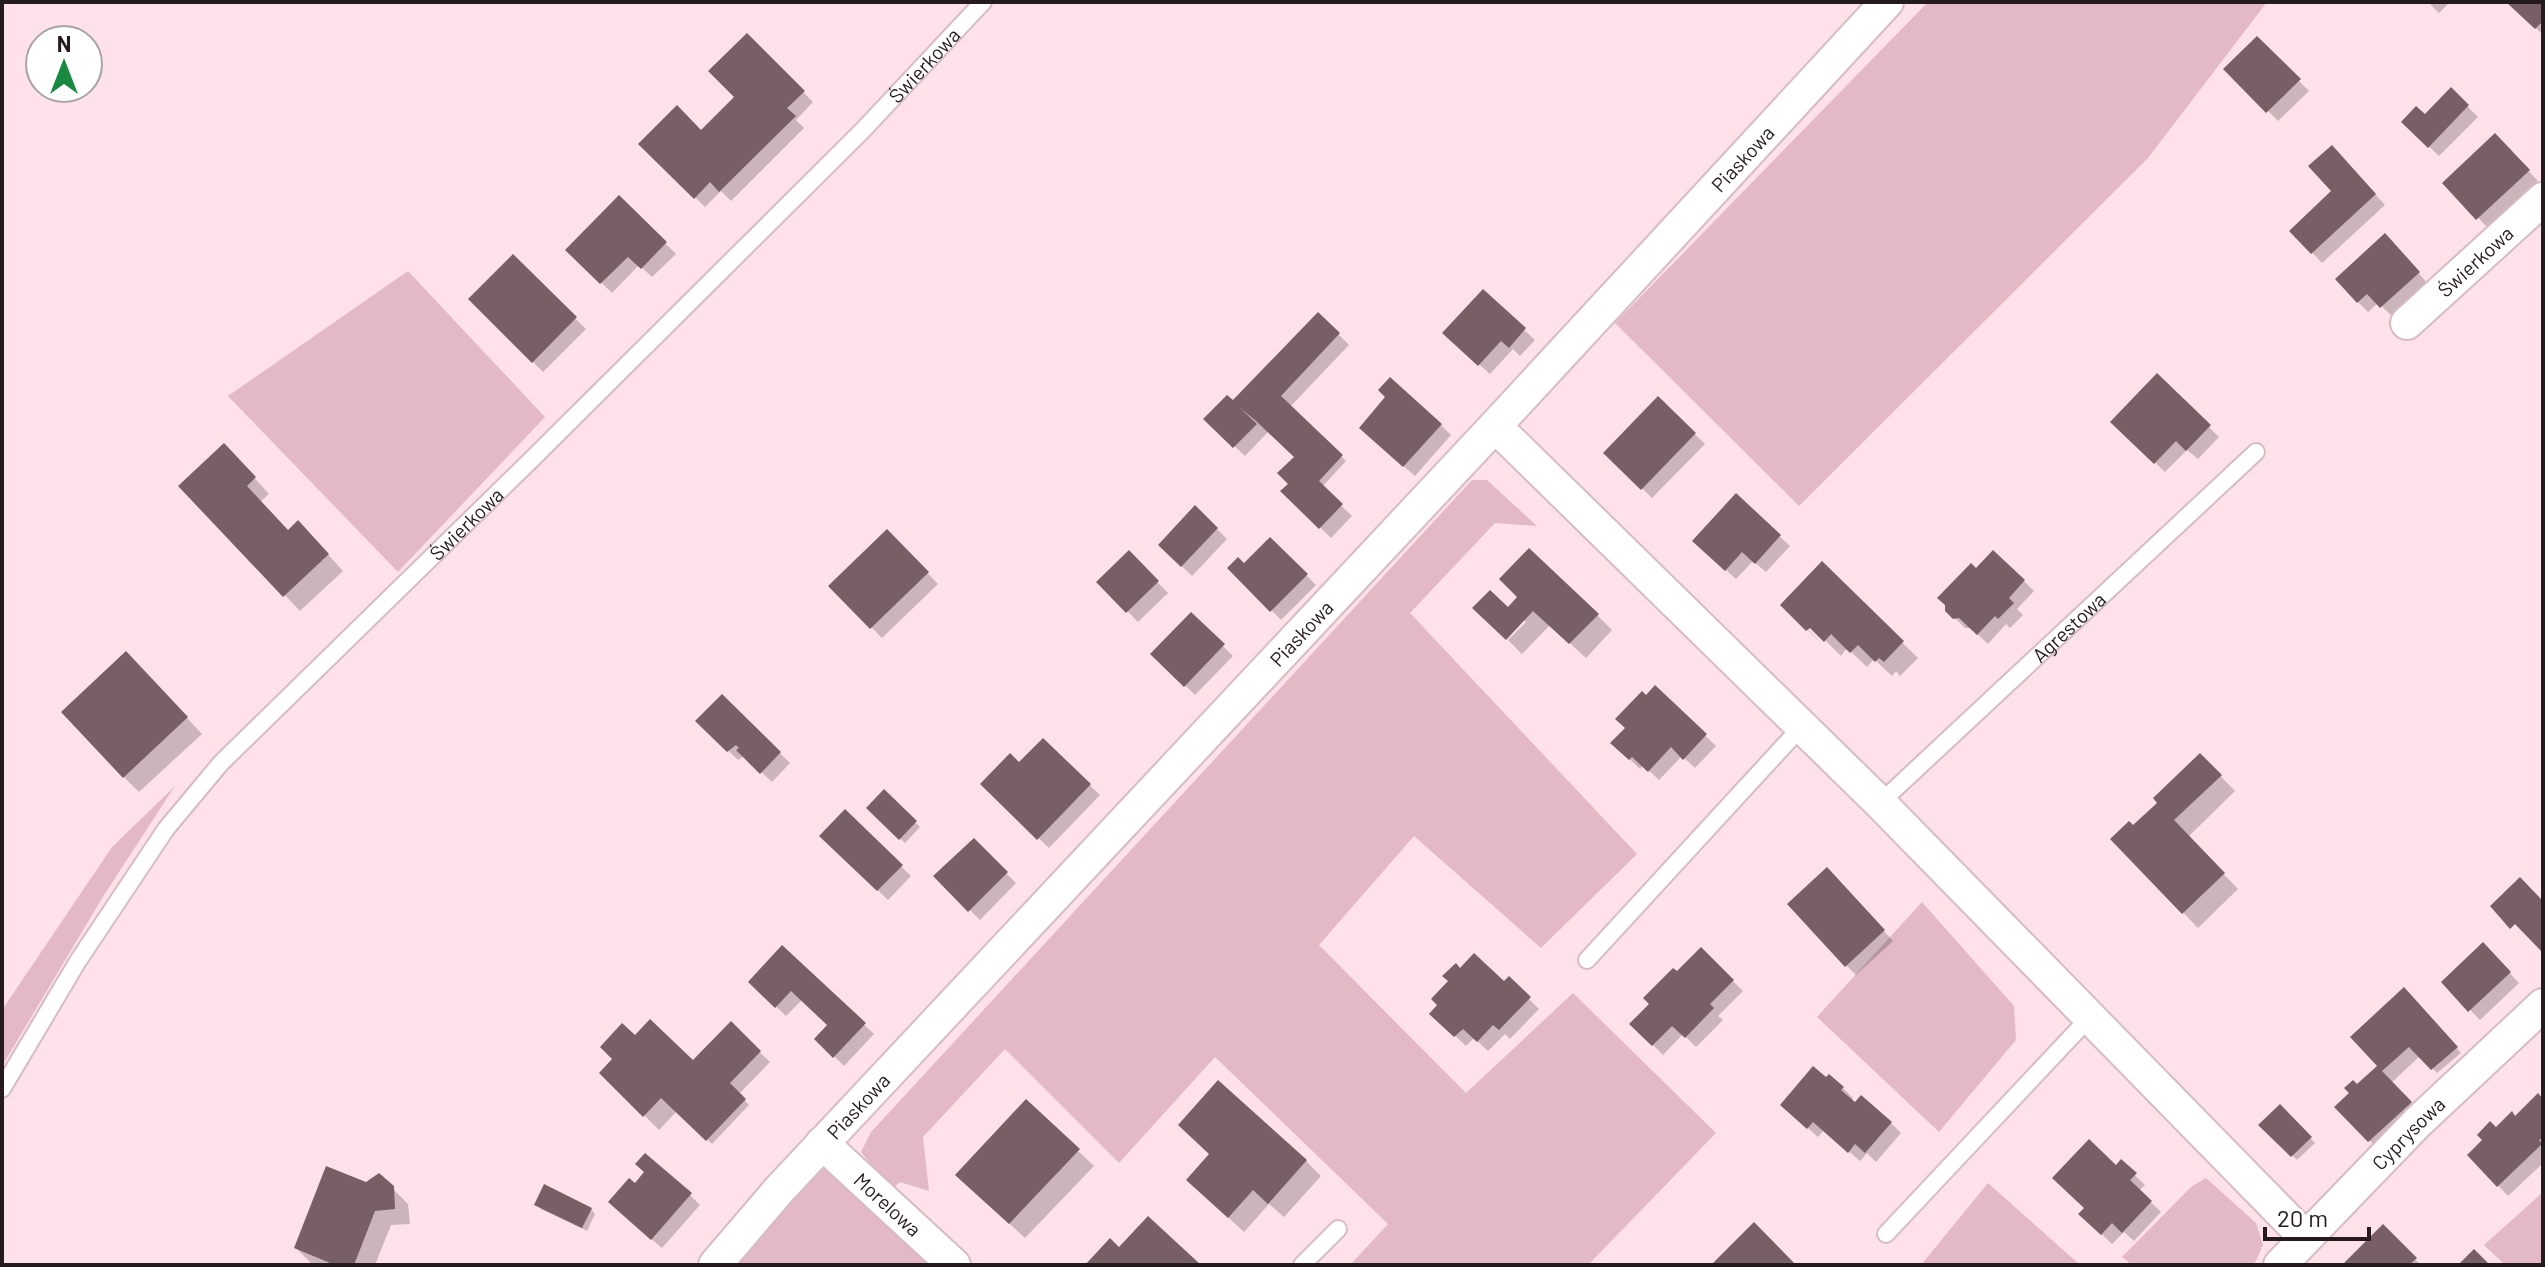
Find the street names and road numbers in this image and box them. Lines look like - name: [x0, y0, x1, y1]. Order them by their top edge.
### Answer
- street label: Świerkowa: [883, 23, 965, 107]
- street label: Piaskowa: [1706, 120, 1779, 197]
- street label: Świerkowa: [2432, 221, 2518, 301]
- street label: Świerkowa: [424, 482, 508, 565]
- street label: Agrestowa: [2027, 587, 2110, 667]
- street label: Piaskowa: [1264, 595, 1338, 671]
- street label: Piaskowa: [821, 1068, 894, 1144]
- street label: Cyprysowa: [2367, 1091, 2450, 1175]
- street label: Morelowa: [850, 1167, 927, 1241]

